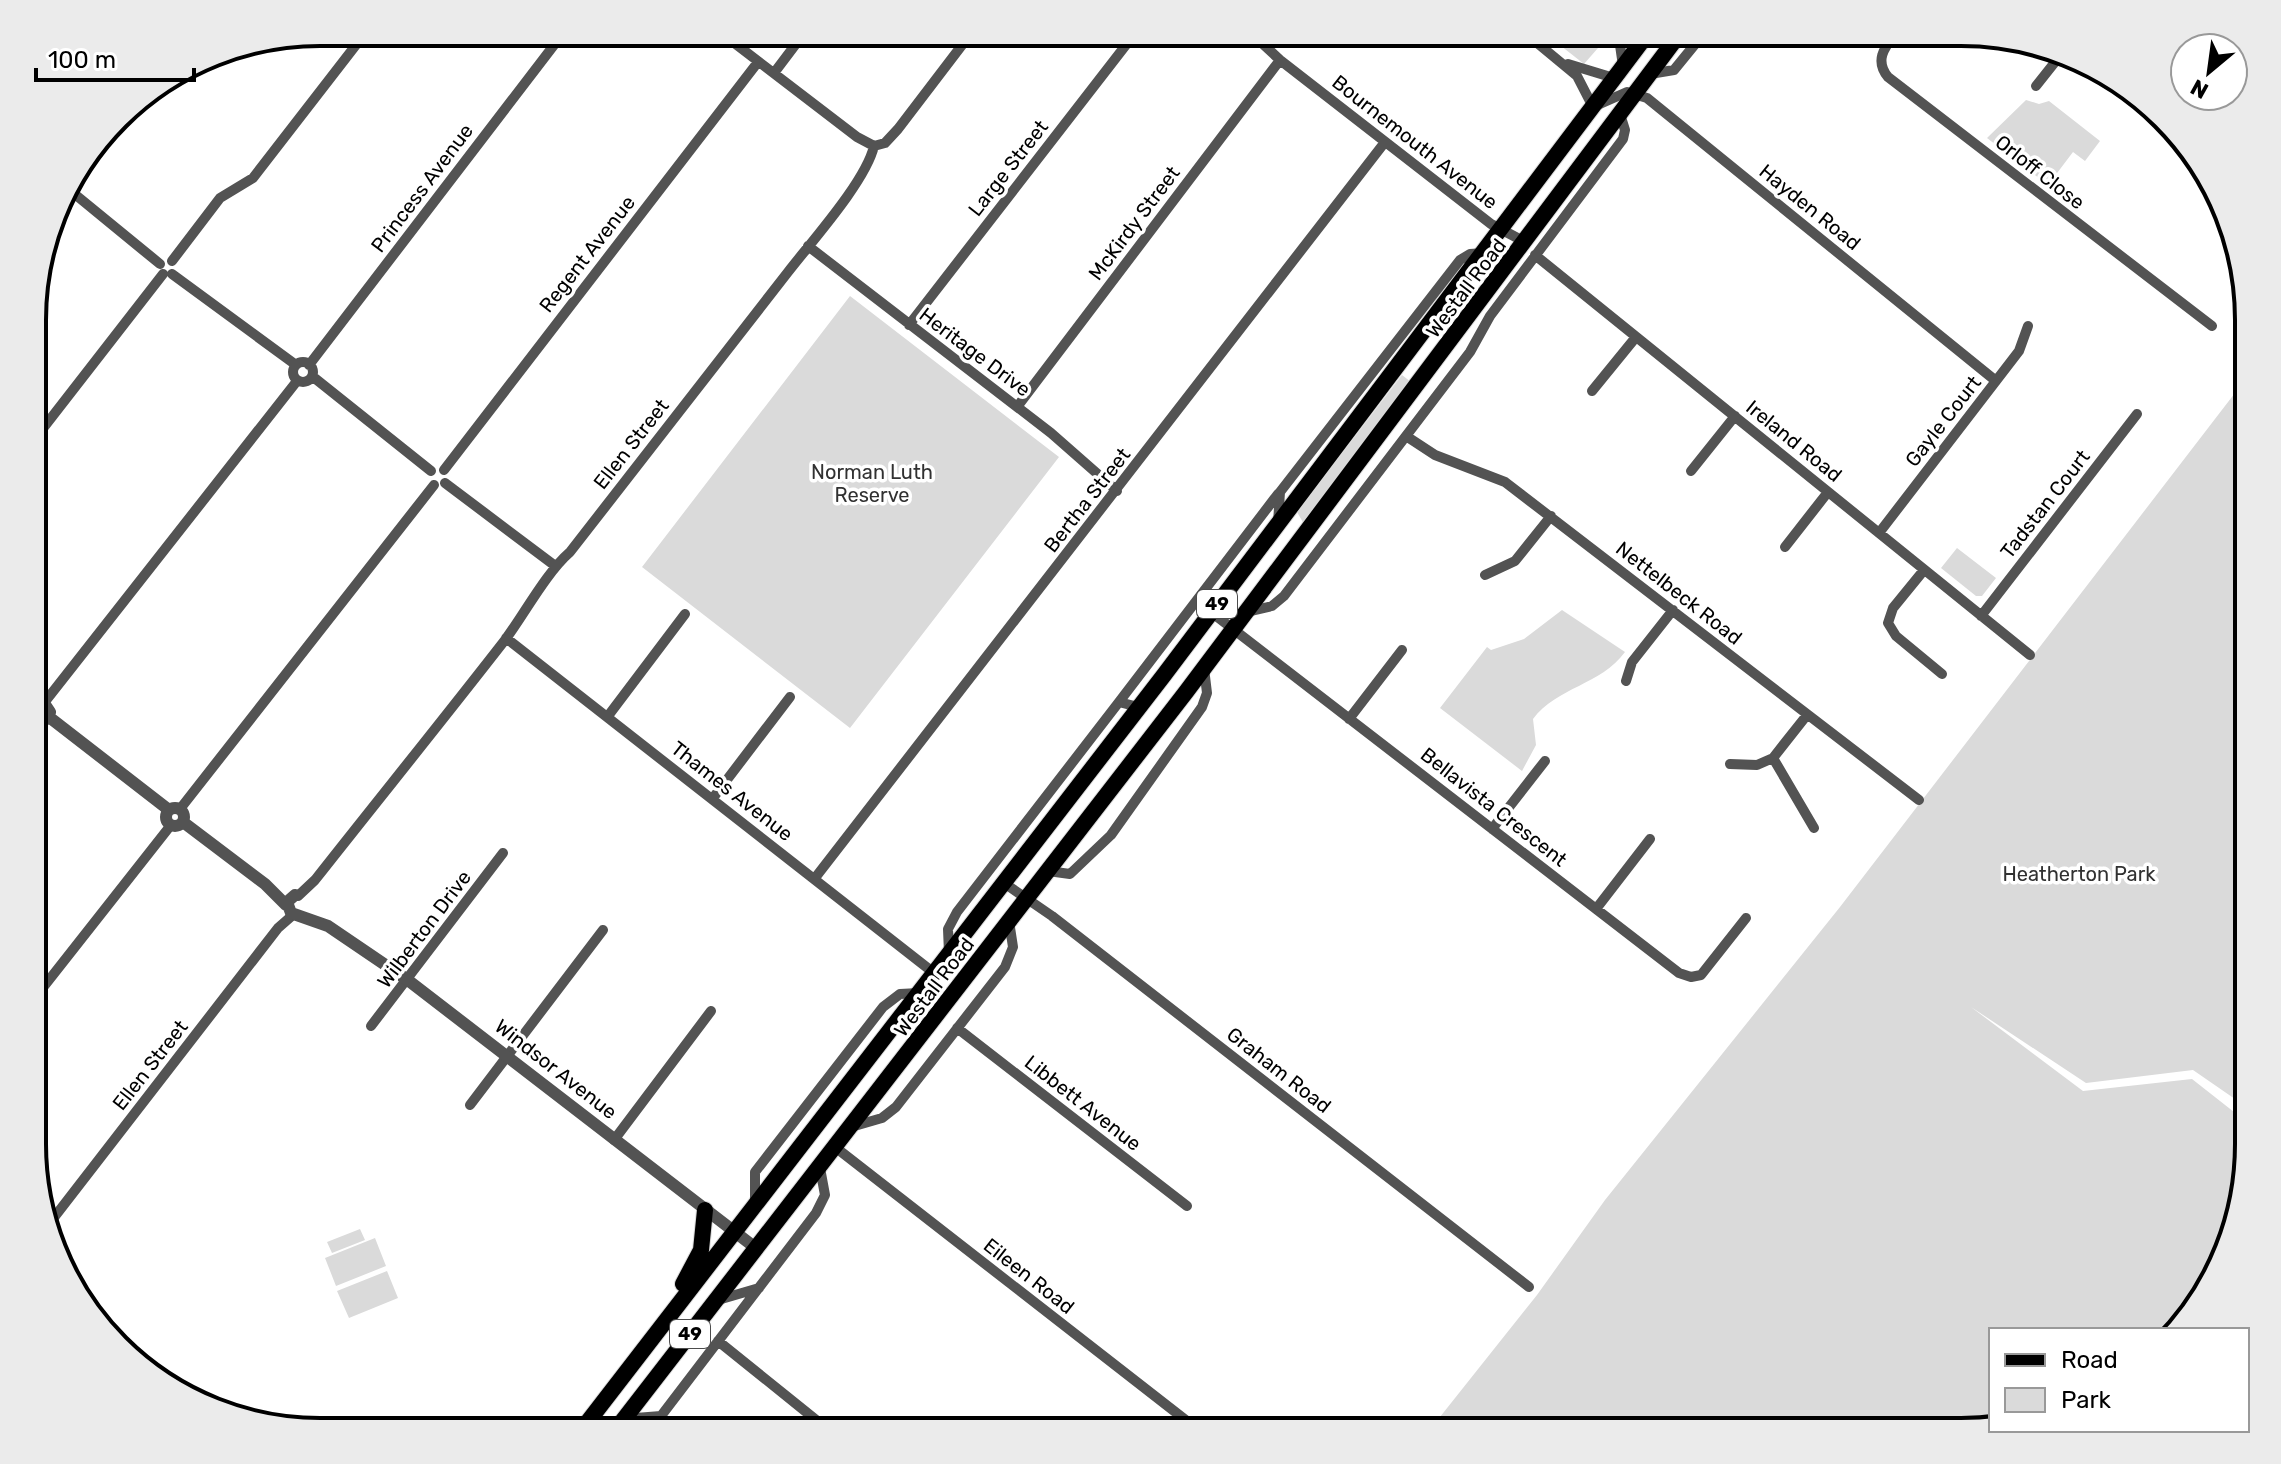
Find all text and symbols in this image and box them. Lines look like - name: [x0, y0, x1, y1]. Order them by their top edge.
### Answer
- scale bar: [36, 32, 194, 82]
- north arrow: [2169, 32, 2249, 112]
- text: 100 m: [48, 46, 116, 74]
- street label: Bournemouth Avenue: [1327, 70, 1503, 214]
- text: N: [2186, 73, 2213, 105]
- street label: Large Street: [963, 115, 1053, 221]
- street label: Princess Avenue: [366, 119, 478, 257]
- street label: Orloff Close: [1991, 130, 2089, 214]
- street label: Hayden Road: [1755, 159, 1865, 255]
- street label: McKirdy Street: [1083, 161, 1185, 285]
- street label: Regent Avenue: [534, 191, 640, 317]
- street label: Westall Road: [1421, 234, 1511, 342]
- street label: Heritage Drive: [915, 302, 1035, 402]
- street label: Gayle Court: [1900, 371, 1986, 471]
- street label: Ellen Street: [588, 394, 674, 494]
- street label: Ireland Road: [1741, 395, 1847, 487]
- street label: Bertha Street: [1039, 443, 1135, 557]
- street label: Tadstan Court: [1995, 445, 2095, 563]
- park label: Norman Luth Reserve: [811, 460, 933, 507]
- street label: Nettelbeck Road: [1611, 536, 1747, 650]
- road number: 49: [1197, 590, 1237, 618]
- street label: Thames Avenue: [666, 736, 798, 846]
- street label: Bellavista Crescent: [1416, 742, 1572, 872]
- park label: Heatherton Park: [2002, 862, 2156, 886]
- street label: Wilberton Drive: [372, 866, 476, 992]
- street label: Westall Road: [889, 933, 979, 1041]
- street label: Windsor Avenue: [490, 1014, 622, 1124]
- street label: Ellen Street: [107, 1015, 193, 1115]
- street label: Graham Road: [1222, 1022, 1336, 1118]
- street label: Libbett Avenue: [1020, 1050, 1146, 1156]
- street label: Eileen Road: [979, 1233, 1079, 1319]
- road number: 49: [670, 1320, 710, 1348]
- legend: [1989, 1328, 2249, 1432]
- text: Road: [2061, 1346, 2118, 1374]
- text: Park: [2061, 1386, 2112, 1414]

